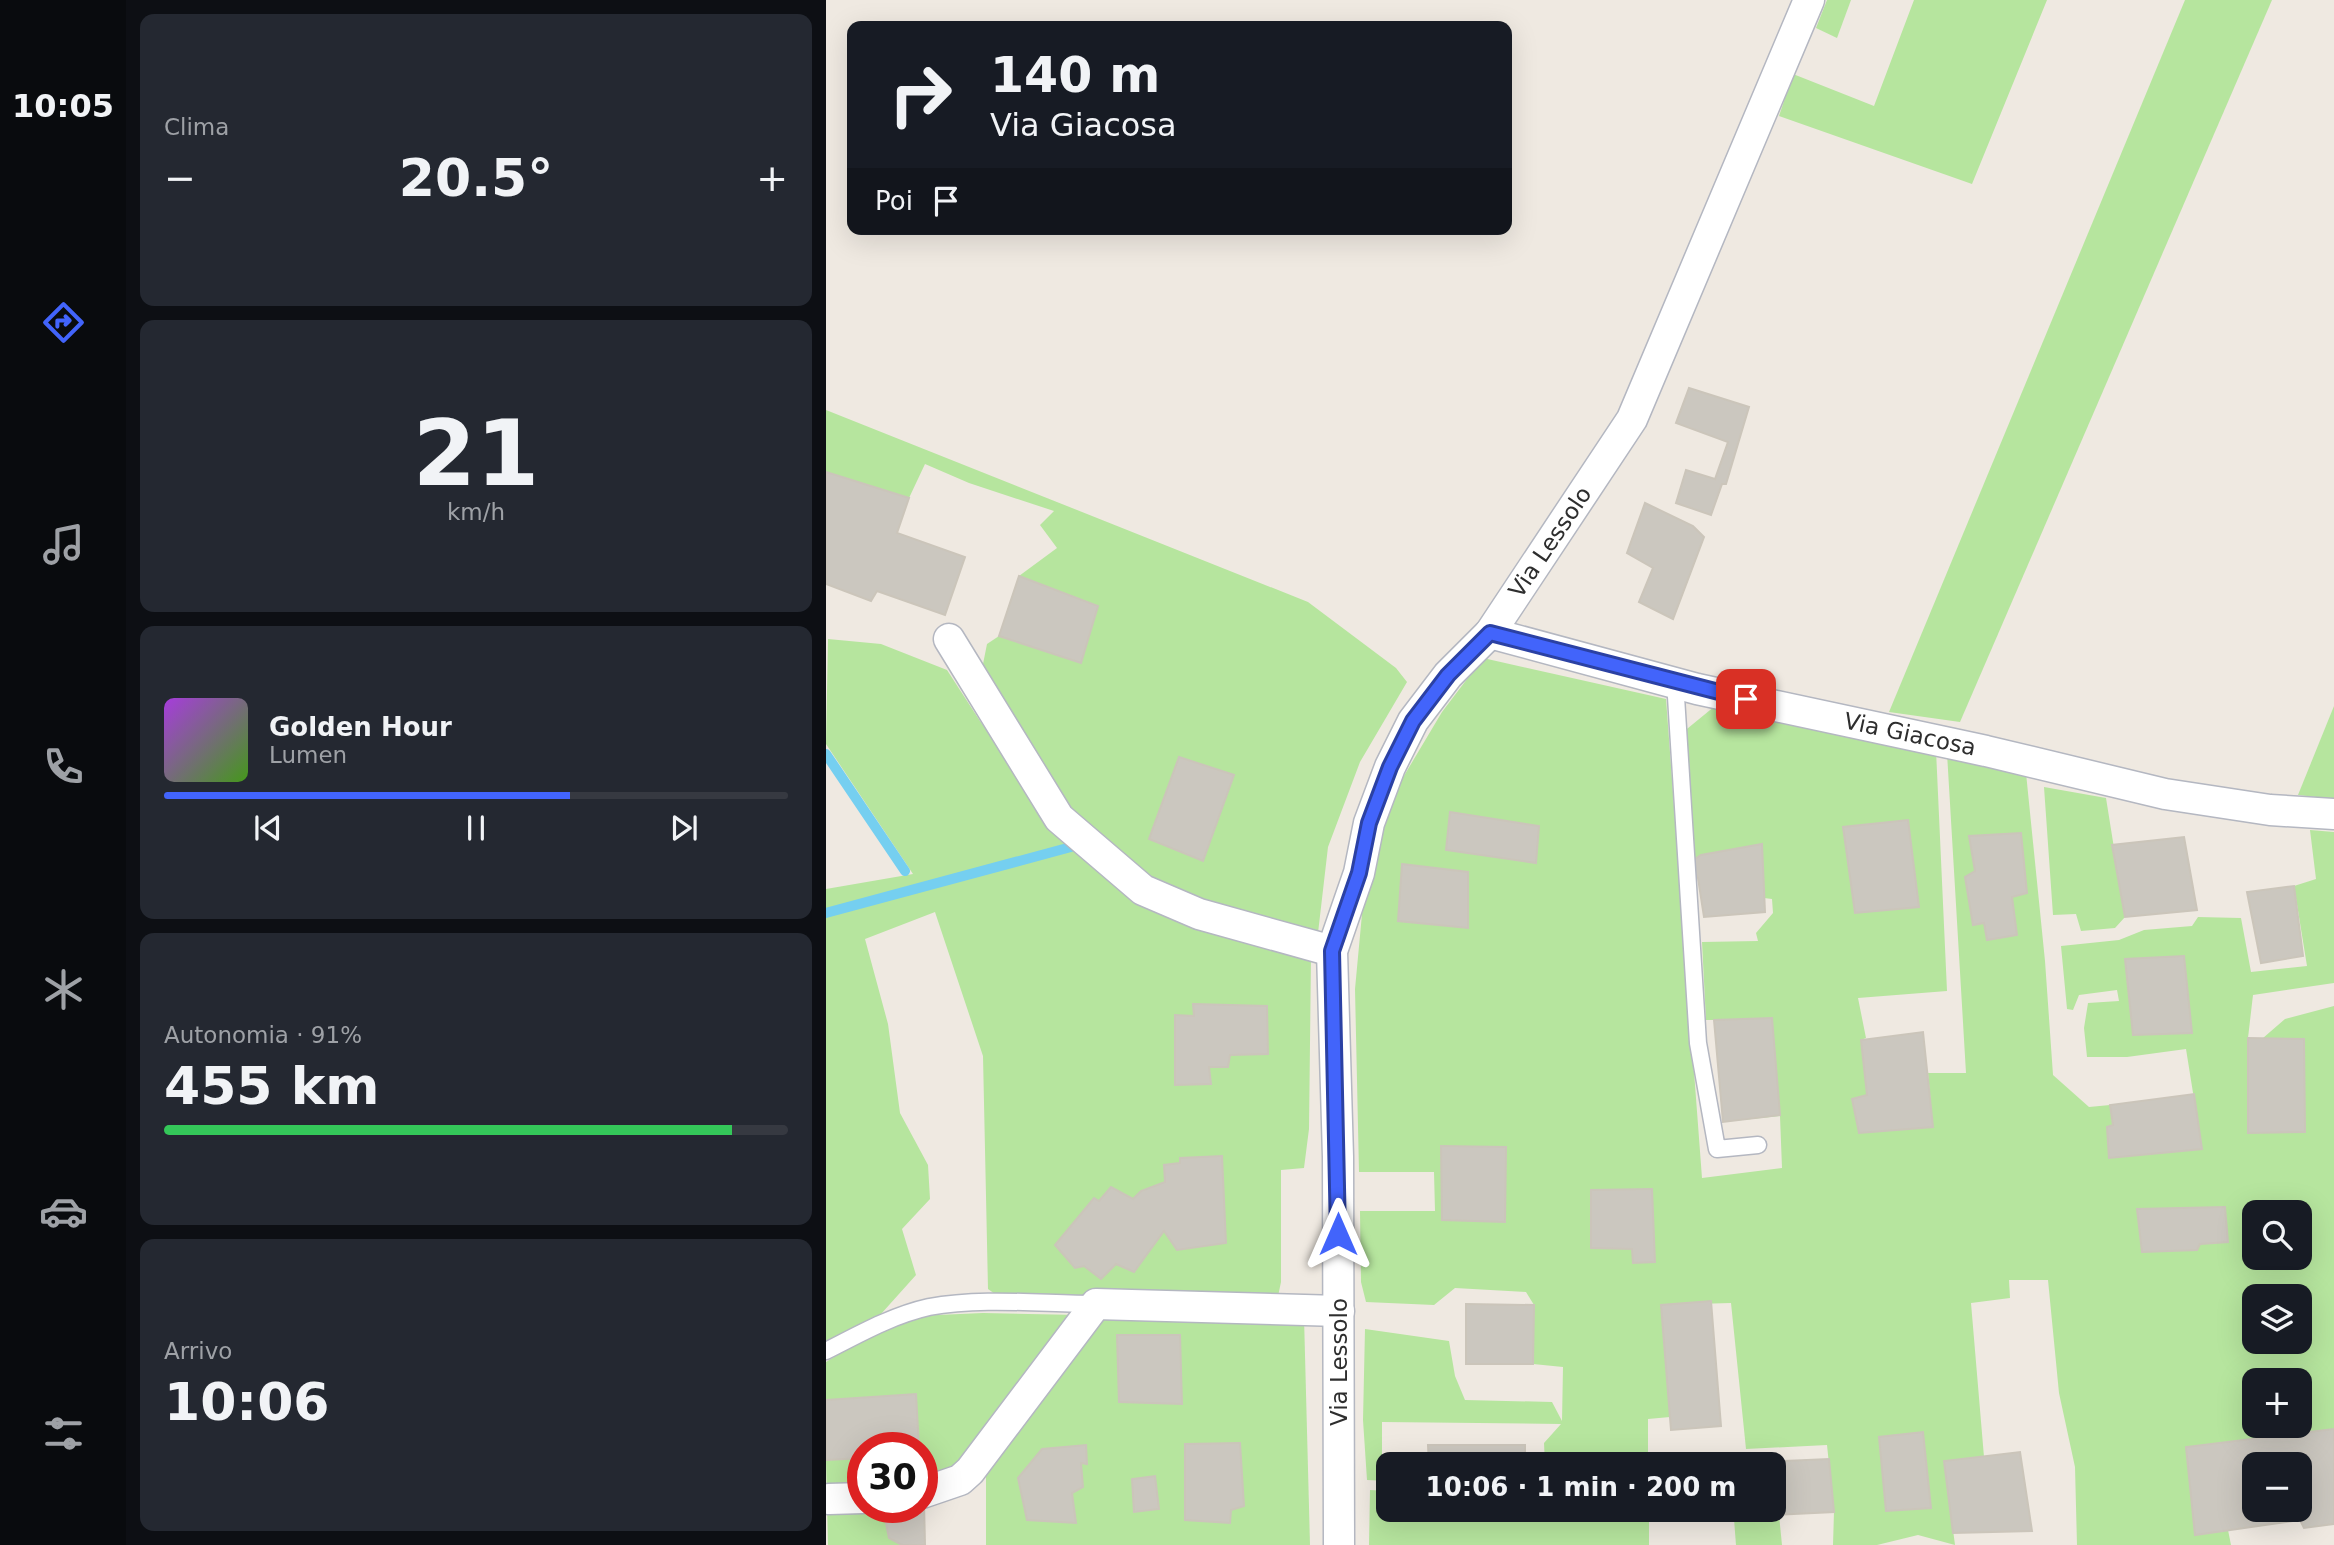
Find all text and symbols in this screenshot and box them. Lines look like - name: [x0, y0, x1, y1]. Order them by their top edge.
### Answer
- text: 140 m: [990, 47, 1160, 104]
- icon: right: [875, 49, 966, 140]
- text: 10:05: [12, 87, 114, 125]
- text: Via Giacosa: [990, 106, 1177, 144]
- text: Clima: [164, 114, 229, 140]
- text: 20.5°: [399, 148, 553, 208]
- text: −: [164, 156, 196, 200]
- text: +: [756, 156, 788, 200]
- icon: arrive: [927, 182, 965, 220]
- text: Poi: [875, 186, 913, 216]
- icon: directions: [39, 298, 88, 347]
- text: 21: [413, 401, 539, 506]
- street label: Via Lessolo: [1503, 482, 1597, 602]
- text: km/h: [447, 499, 505, 525]
- icon: music: [39, 520, 88, 569]
- pin: [1716, 669, 1776, 729]
- icon: arrive: [1727, 680, 1765, 718]
- street label: Via Giacosa: [1842, 707, 1978, 761]
- text: Golden Hour: [269, 712, 452, 742]
- icon: phone: [39, 742, 88, 791]
- text: Lumen: [269, 742, 347, 768]
- icon: previous: [249, 809, 287, 847]
- icon: pause: [457, 809, 495, 847]
- icon: next: [665, 809, 703, 847]
- icon: climate: [39, 965, 88, 1014]
- text: Autonomia · 91%: [164, 1022, 362, 1048]
- text: 455 km: [164, 1056, 379, 1116]
- icon: car: [39, 1187, 88, 1236]
- position arrow: [1301, 1197, 1375, 1271]
- map controls: [2242, 1200, 2312, 1522]
- button: search: [2242, 1200, 2312, 1270]
- button: layers: [2242, 1284, 2312, 1354]
- street label: Via Lessolo: [1326, 1298, 1352, 1426]
- text: Arrivo: [164, 1338, 232, 1364]
- button: +: [2242, 1368, 2312, 1438]
- text: 10:06: [164, 1372, 330, 1432]
- icon: filters: [39, 1409, 88, 1458]
- speed limit sign: 30: [847, 1432, 938, 1523]
- button: −: [2242, 1452, 2312, 1522]
- text: 10:06 · 1 min · 200 m: [1426, 1472, 1736, 1502]

